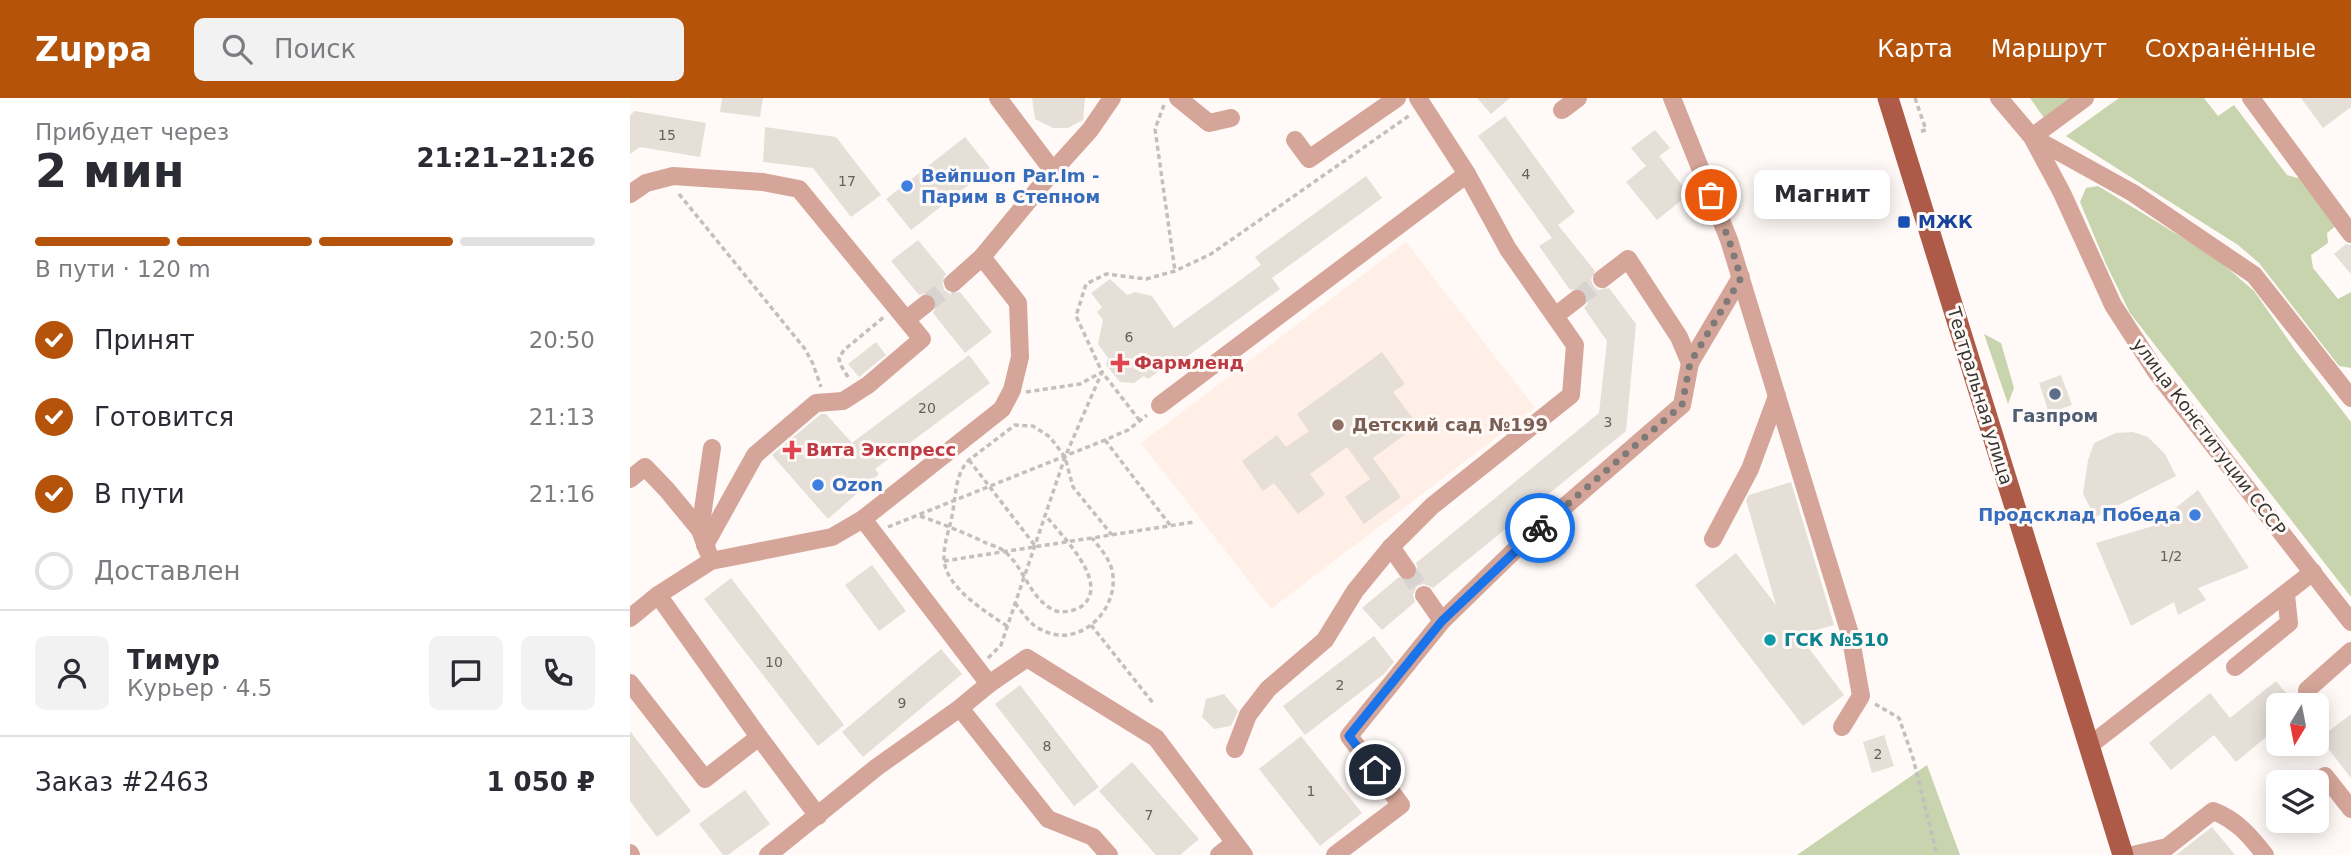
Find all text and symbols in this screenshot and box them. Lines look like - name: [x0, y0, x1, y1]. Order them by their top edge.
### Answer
- search box: [194, 18, 684, 81]
- text: Zuppa: [35, 30, 152, 69]
- icon: search: [218, 30, 256, 68]
- text: Поиск: [274, 34, 356, 64]
- text: Карта: [1877, 35, 1953, 63]
- text: Маршрут: [1991, 35, 2107, 63]
- text: Сохранённые: [2145, 35, 2316, 63]
- text: Прибудет через: [35, 119, 229, 145]
- house number: 15: [658, 127, 676, 143]
- text: 21:21–21:26: [416, 143, 595, 173]
- text: 2 мин: [35, 144, 185, 198]
- place label: Вейпшоп Par.Im - Парим в Степном: [921, 165, 1100, 207]
- pin: [1681, 165, 1741, 225]
- house number: 4: [1522, 166, 1531, 182]
- callout: Магнит: [1753, 170, 1890, 220]
- house number: 17: [838, 173, 856, 189]
- icon: bag: [1692, 176, 1730, 214]
- marker: Вейпшоп Par.Im - Парим в Степном: [899, 178, 915, 194]
- text: Магнит: [1774, 181, 1870, 207]
- place label: МЖК: [1918, 211, 1973, 232]
- marker: МЖК: [1896, 214, 1912, 230]
- text: В пути · 120 m: [35, 256, 211, 282]
- street label: Театральная улица: [1943, 304, 2018, 487]
- icon: check: [35, 321, 73, 359]
- text: Принят: [94, 325, 195, 355]
- text: 20:50: [529, 327, 595, 353]
- house number: 6: [1125, 329, 1134, 345]
- street label: улица Конституции СССР: [2128, 334, 2291, 540]
- place label: Фармленд: [1134, 352, 1244, 373]
- marker: Фармленд: [1112, 355, 1128, 371]
- marker: Газпром: [2047, 386, 2063, 402]
- icon: check: [35, 398, 73, 436]
- house number: 20: [918, 400, 936, 416]
- text: Готовится: [94, 402, 234, 432]
- text: 21:13: [529, 404, 595, 430]
- place label: Газпром: [2012, 405, 2098, 426]
- place label: Детский сад №199: [1352, 414, 1548, 435]
- house number: 3: [1604, 414, 1612, 430]
- marker: Детский сад №199: [1330, 417, 1346, 433]
- place label: Вита Экспресс: [806, 439, 956, 460]
- marker: Вита Экспресс: [784, 442, 800, 458]
- place label: Ozon: [832, 474, 883, 495]
- icon: check: [35, 475, 73, 513]
- marker: Ozon: [810, 477, 826, 493]
- text: В пути: [94, 479, 185, 509]
- text: 21:16: [529, 481, 595, 507]
- courier: [1505, 493, 1575, 563]
- place label: Продсклад Победа: [1978, 504, 2181, 525]
- marker: Продсклад Победа: [2187, 507, 2203, 523]
- icon: bike: [1521, 509, 1559, 547]
- house number: 1/2: [2160, 548, 2182, 564]
- text: Доставлен: [94, 556, 241, 586]
- place label: ГСК №510: [1784, 629, 1889, 650]
- marker: ГСК №510: [1762, 632, 1778, 648]
- button: person: [35, 636, 109, 710]
- button: chat: [429, 636, 503, 710]
- button: phone: [521, 636, 595, 710]
- text: Тимур: [127, 645, 220, 675]
- house number: 10: [765, 654, 783, 670]
- text: Курьер · 4.5: [127, 675, 272, 701]
- house number: 2: [1336, 677, 1344, 693]
- north arrow: [2266, 693, 2329, 756]
- map controls: [2266, 693, 2329, 833]
- house number: 9: [898, 695, 906, 711]
- house number: 8: [1043, 738, 1051, 754]
- pin: [1345, 740, 1405, 800]
- house number: 2: [1874, 746, 1882, 762]
- icon: home: [1356, 751, 1394, 789]
- text: Заказ #2463: [35, 767, 209, 797]
- text: 1 050 ₽: [486, 767, 595, 797]
- button: layers: [2266, 770, 2329, 833]
- house number: 1: [1307, 783, 1315, 799]
- house number: 7: [1145, 807, 1153, 823]

